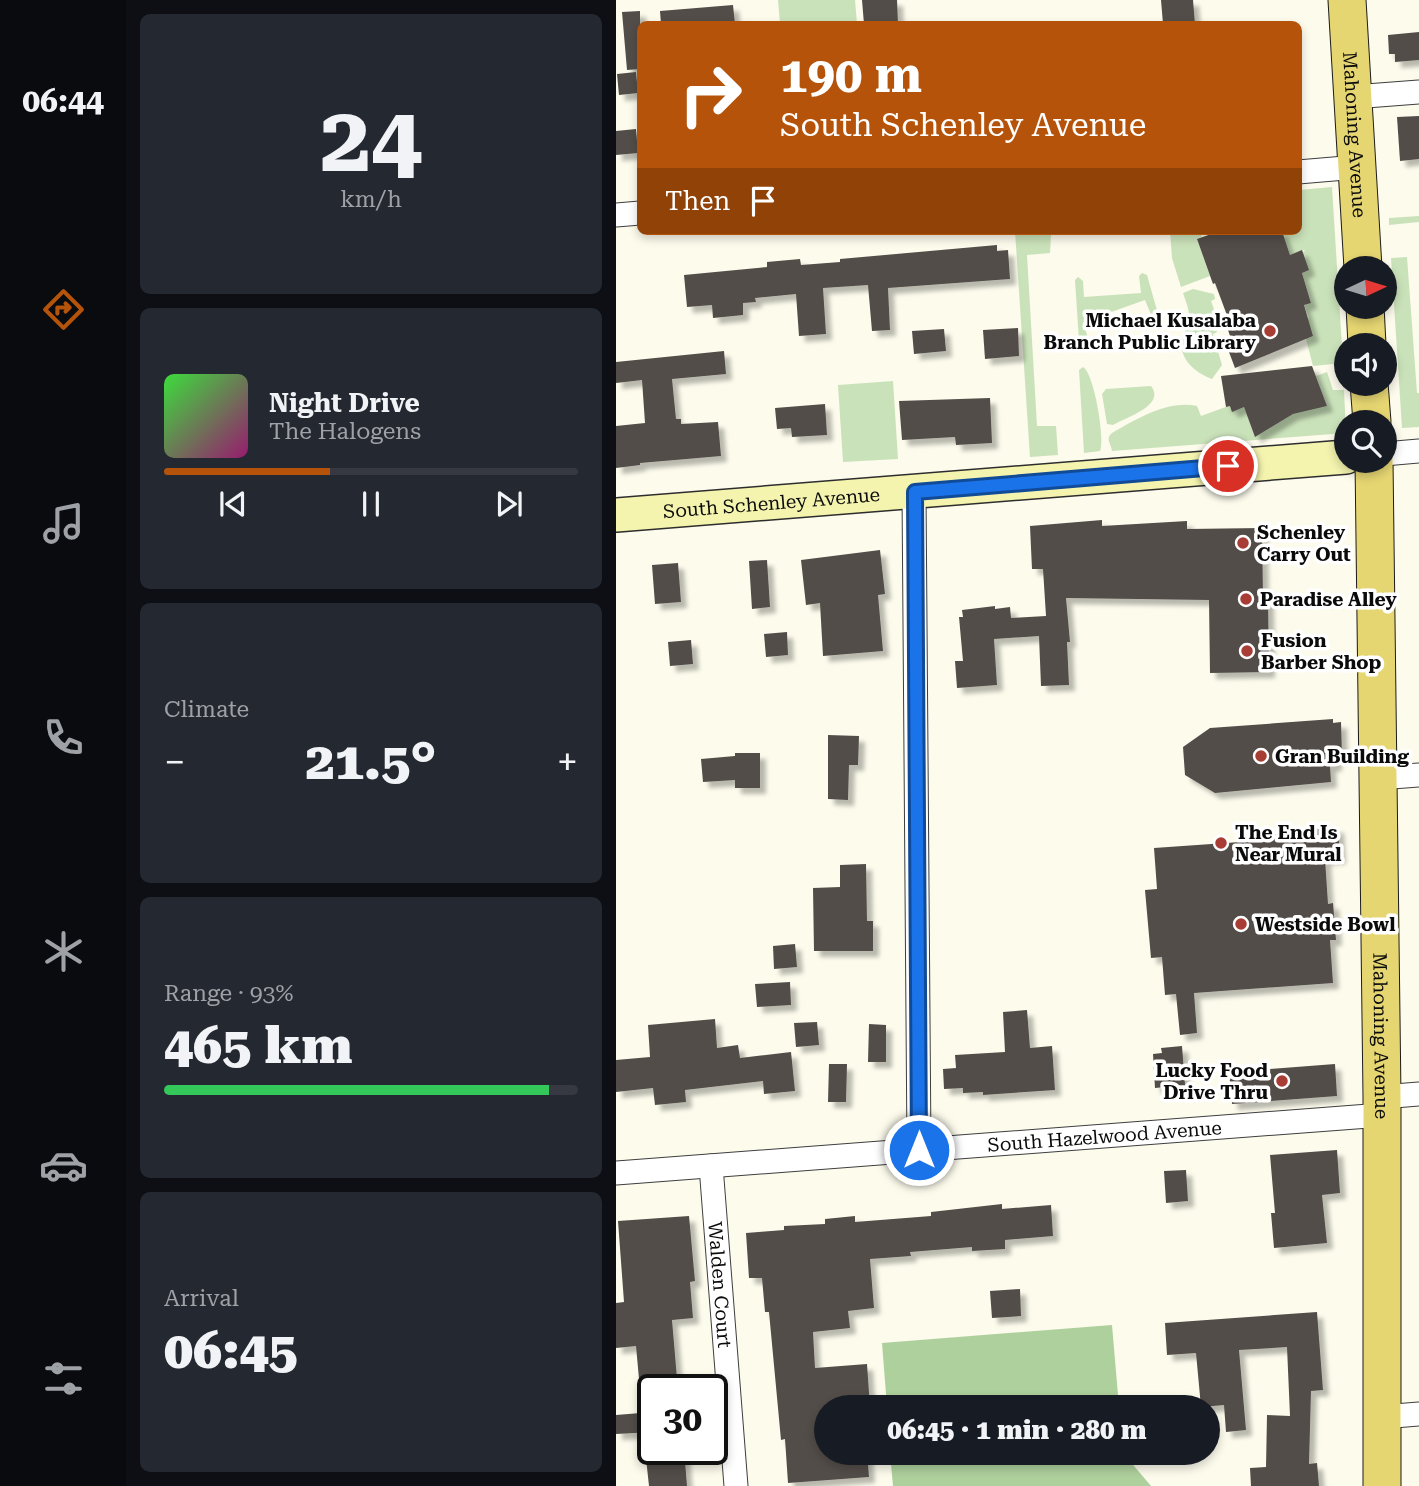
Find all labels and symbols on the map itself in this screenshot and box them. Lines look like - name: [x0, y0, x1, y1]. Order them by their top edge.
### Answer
- street label: Mahoning Avenue: [1339, 51, 1371, 219]
- north arrow: [1334, 256, 1396, 318]
- place label: Michael Kusalaba Branch Public Library: [1044, 309, 1257, 354]
- marker: Michael Kusalaba Branch Public Library: [1262, 323, 1278, 339]
- pin: [1198, 436, 1258, 496]
- street label: South Schenley Avenue: [662, 483, 881, 523]
- place label: Schenley Carry Out: [1257, 521, 1351, 566]
- marker: Schenley Carry Out: [1235, 535, 1251, 551]
- place label: Paradise Alley: [1260, 588, 1397, 611]
- marker: Paradise Alley: [1238, 591, 1254, 607]
- place label: Fusion Barber Shop: [1261, 629, 1382, 674]
- marker: Fusion Barber Shop: [1239, 643, 1255, 659]
- place label: Gran Building: [1275, 745, 1409, 768]
- marker: Gran Building: [1253, 748, 1269, 764]
- place label: The End Is Near Mural: [1235, 821, 1342, 866]
- marker: The End Is Near Mural: [1213, 835, 1229, 851]
- place label: Westside Bowl: [1255, 913, 1395, 936]
- marker: Westside Bowl: [1233, 916, 1249, 932]
- street label: Mahoning Avenue: [1369, 953, 1394, 1119]
- place label: Lucky Food Drive Thru: [1155, 1059, 1268, 1104]
- marker: Lucky Food Drive Thru: [1274, 1073, 1290, 1089]
- position arrow: [882, 1113, 956, 1187]
- street label: South Hazelwood Avenue: [987, 1116, 1222, 1156]
- street label: Walden Court: [704, 1221, 737, 1349]
- speed limit sign: 30: [637, 1374, 728, 1465]

